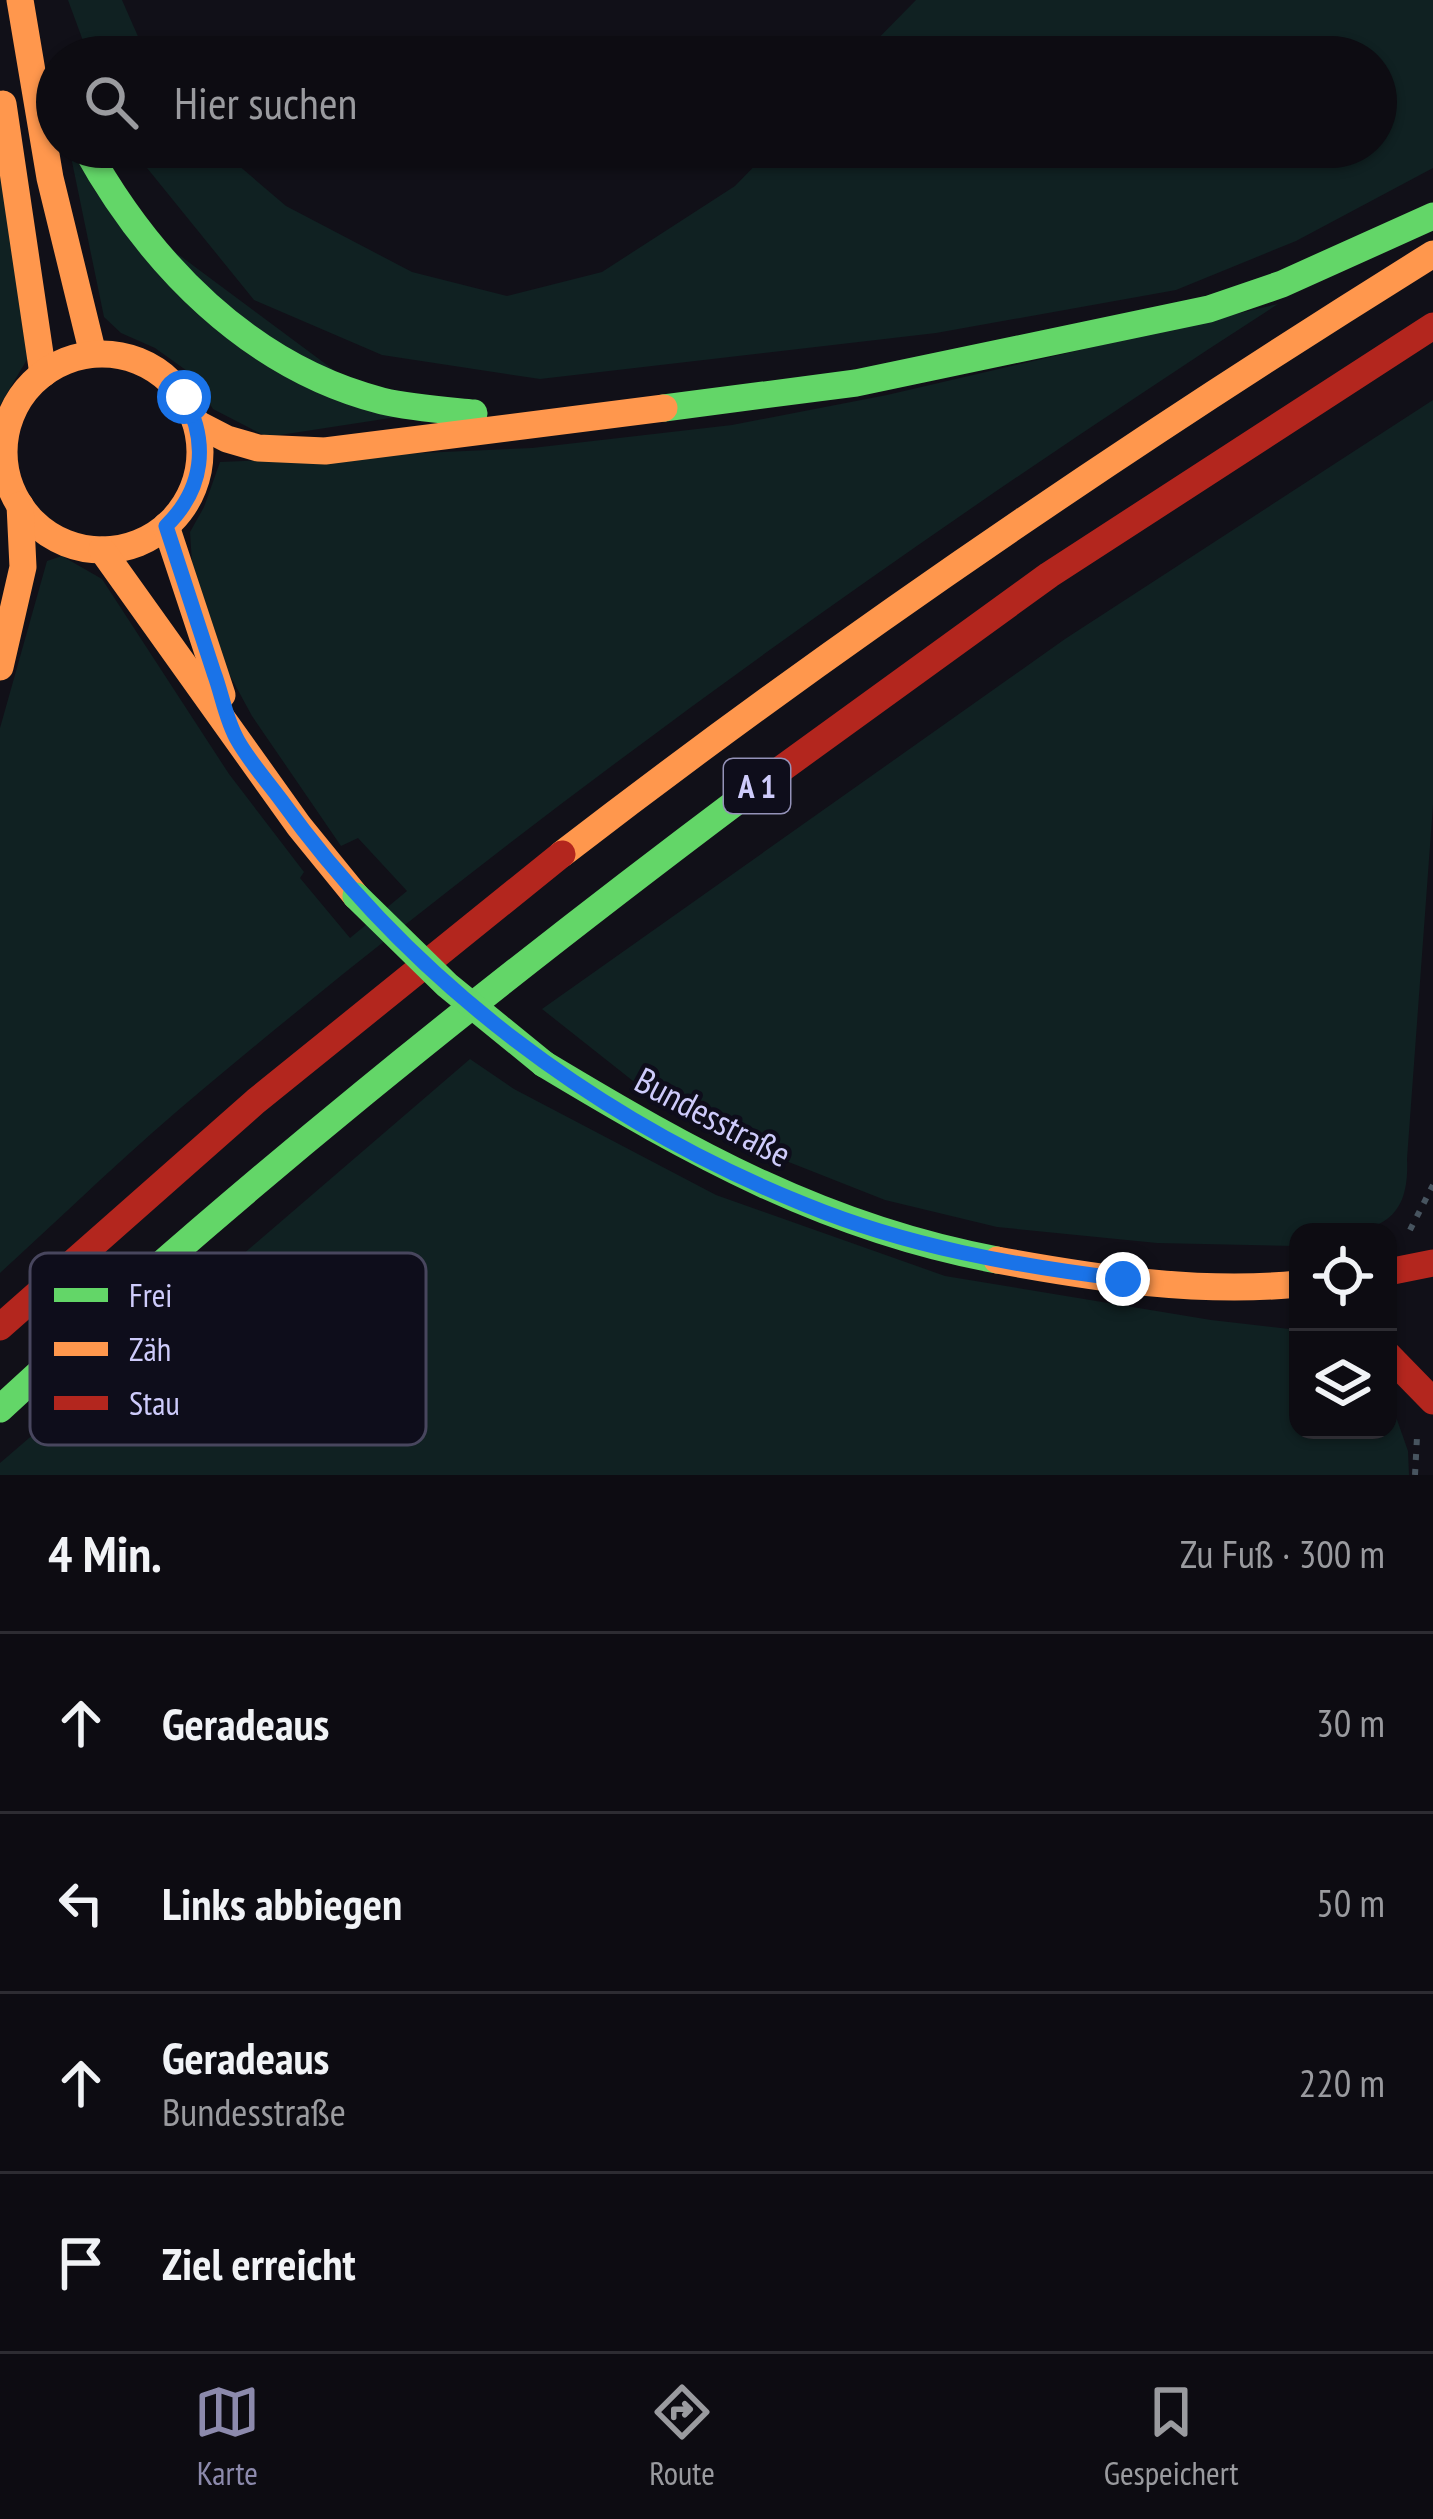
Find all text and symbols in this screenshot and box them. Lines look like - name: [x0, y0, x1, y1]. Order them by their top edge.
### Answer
- search box: [36, 36, 1397, 168]
- icon: search: [78, 69, 144, 135]
- text: Hier suchen: [174, 73, 357, 131]
- route start: [157, 370, 211, 424]
- road number: A 1: [724, 759, 790, 813]
- street label: Bundesstraße: [627, 1056, 799, 1177]
- map controls: [1289, 1223, 1397, 1439]
- button: locate: [1289, 1223, 1397, 1331]
- route end: [1096, 1252, 1150, 1306]
- legend: [30, 1253, 426, 1445]
- text: Frei: [129, 1273, 172, 1316]
- text: Zäh: [129, 1327, 171, 1370]
- button: layers: [1289, 1331, 1397, 1439]
- text: Stau: [129, 1381, 180, 1424]
- text: 4 Min.: [48, 1520, 162, 1586]
- text: Zu Fuß · 300 m: [1180, 1528, 1385, 1579]
- icon: ahead: [48, 1690, 114, 1756]
- text: Geradeaus: [162, 1694, 329, 1752]
- text: 30 m: [1316, 1697, 1385, 1748]
- icon: left: [48, 1870, 114, 1936]
- text: Links abbiegen: [162, 1874, 402, 1932]
- text: 50 m: [1316, 1877, 1385, 1928]
- text: Geradeaus: [162, 2028, 329, 2086]
- icon: ahead: [48, 2050, 114, 2116]
- text: 220 m: [1299, 2057, 1385, 2108]
- text: Bundesstraße: [162, 2086, 346, 2137]
- icon: arrive: [48, 2230, 114, 2296]
- text: Ziel erreicht: [162, 2234, 356, 2292]
- tab: Karte: [194, 2379, 260, 2494]
- tab: Route: [649, 2379, 715, 2494]
- tab: Gespeichert: [1104, 2379, 1239, 2494]

